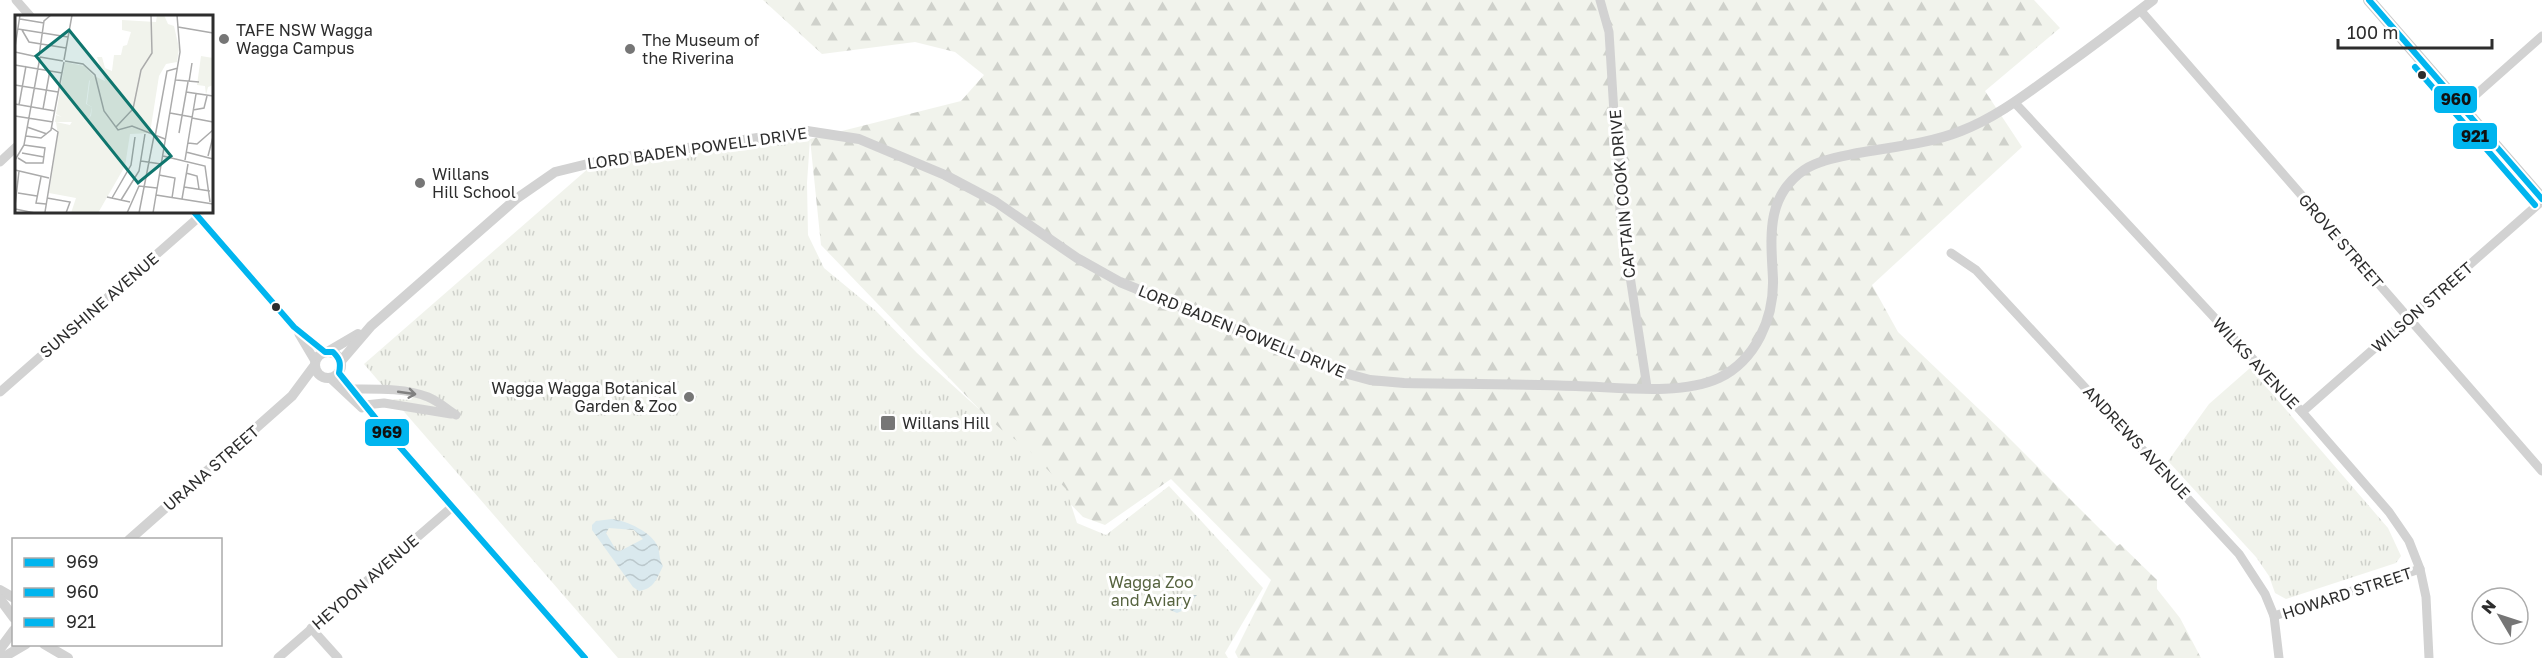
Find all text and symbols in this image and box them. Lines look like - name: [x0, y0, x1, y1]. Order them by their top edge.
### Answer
- scale bar: [2338, 12, 2492, 50]
- inset map: [15, 15, 213, 213]
- place label: TAFE NSW Wagga Wagga Campus: [236, 20, 373, 58]
- text: 100 m: [2347, 21, 2398, 43]
- place label: The Museum of the Riverina: [642, 30, 760, 68]
- marker: TAFE NSW Wagga Wagga Campus: [217, 32, 231, 46]
- marker: The Museum of the Riverina: [623, 42, 637, 56]
- unlabelled marker: [2416, 69, 2428, 81]
- line badge: 960: [2433, 85, 2478, 114]
- text: 960: [2441, 89, 2471, 109]
- street label: CAPTAIN COOK DRIVE: [1605, 109, 1639, 279]
- line badge: 921: [2452, 122, 2498, 150]
- street label: LORD BADEN POWELL DRIVE: [586, 123, 808, 173]
- text: 921: [2461, 126, 2489, 146]
- place label: Willans Hill School: [432, 164, 516, 202]
- marker: Willans Hill School: [413, 176, 427, 190]
- street label: GROVE STREET: [2295, 190, 2388, 292]
- street label: SUNSHINE AVENUE: [36, 248, 162, 362]
- street label: WILSON STREET: [2367, 257, 2477, 357]
- street label: LORD BADEN POWELL DRIVE: [1135, 280, 1349, 382]
- unlabelled marker: [270, 301, 282, 313]
- street label: WILKS AVENUE: [2209, 313, 2303, 413]
- place label: Wagga Wagga Botanical Garden & Zoo: [491, 378, 677, 416]
- street label: ANDREWS AVENUE: [2079, 381, 2195, 503]
- one-way arrow: [397, 388, 417, 399]
- marker: Wagga Wagga Botanical Garden & Zoo: [682, 390, 696, 404]
- place label: Willans Hill: [902, 413, 990, 433]
- marker: Willans Hill: [879, 414, 897, 432]
- line badge: 969: [364, 418, 410, 447]
- street label: URANA STREET: [159, 421, 263, 515]
- text: 969: [372, 422, 402, 442]
- street label: HEYDON AVENUE: [308, 530, 422, 634]
- legend: [12, 538, 222, 646]
- text: 969: [66, 550, 99, 572]
- street label: HOWARD STREET: [2279, 563, 2415, 623]
- park label: Wagga Zoo and Aviary: [1109, 572, 1193, 610]
- text: 960: [66, 580, 99, 602]
- north arrow: [2470, 586, 2530, 646]
- text: N: [2477, 596, 2500, 618]
- text: 921: [66, 610, 96, 632]

